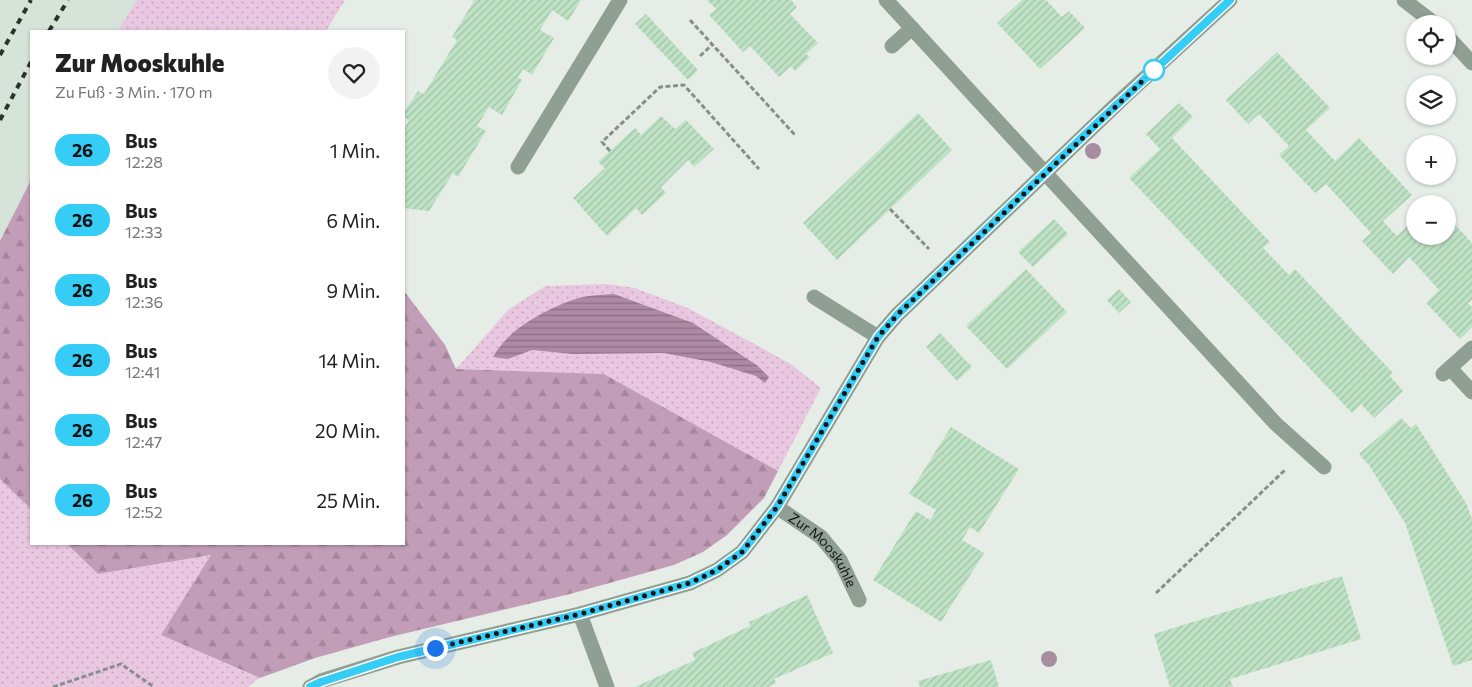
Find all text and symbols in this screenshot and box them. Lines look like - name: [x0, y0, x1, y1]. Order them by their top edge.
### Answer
- map controls: [1406, 15, 1456, 245]
- button: locate: [1406, 15, 1456, 65]
- button: heart: [328, 47, 380, 99]
- text: Zur Mooskuhle: [55, 48, 224, 77]
- unlabelled marker: [1143, 59, 1165, 81]
- button: layers: [1406, 75, 1456, 125]
- text: Zu Fuß · 3 Min. · 170 m: [55, 82, 212, 101]
- text: Bus: [125, 129, 157, 152]
- button: +: [1406, 135, 1456, 185]
- text: 26: [72, 139, 93, 161]
- text: 1 Min.: [330, 139, 380, 162]
- text: 12:28: [125, 152, 163, 171]
- button: −: [1406, 195, 1456, 245]
- text: Bus: [125, 199, 157, 222]
- text: 26: [72, 209, 93, 231]
- text: 6 Min.: [326, 209, 380, 232]
- text: 12:33: [125, 222, 163, 241]
- text: Bus: [125, 269, 157, 292]
- text: 26: [72, 279, 93, 301]
- text: 9 Min.: [326, 279, 380, 302]
- text: 12:36: [125, 292, 163, 311]
- text: Bus: [125, 339, 157, 362]
- text: 26: [72, 349, 93, 371]
- text: 14 Min.: [318, 349, 380, 372]
- text: 12:41: [125, 362, 160, 381]
- text: Bus: [125, 409, 157, 432]
- text: 26: [72, 419, 93, 441]
- text: 20 Min.: [315, 419, 380, 442]
- text: 12:47: [125, 432, 162, 451]
- text: Bus: [125, 479, 157, 502]
- text: 26: [72, 489, 93, 511]
- text: 25 Min.: [316, 489, 380, 512]
- text: 12:52: [125, 502, 163, 521]
- street label: Zur Mooskuhle: [786, 508, 861, 590]
- your location: [423, 636, 448, 661]

